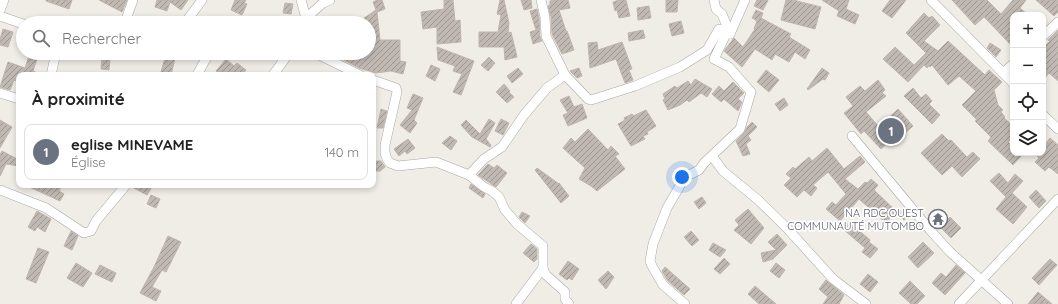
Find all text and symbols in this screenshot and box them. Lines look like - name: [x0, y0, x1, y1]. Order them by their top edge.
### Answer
- map controls: [1010, 12, 1046, 156]
- button: +: [1010, 12, 1046, 48]
- search box: [16, 16, 376, 60]
- icon: search: [30, 27, 52, 49]
- text: Rechercher: [62, 29, 141, 48]
- button: −: [1010, 48, 1046, 84]
- button: locate: [1010, 84, 1046, 120]
- text: À proximité: [32, 88, 125, 109]
- pin: 1: [878, 116, 904, 146]
- button: layers: [1010, 120, 1046, 156]
- text: eglise MINEVAME: [71, 135, 193, 154]
- text: 1: [43, 144, 49, 160]
- text: 140 m: [324, 144, 359, 160]
- text: Église: [71, 154, 106, 170]
- your location: [672, 167, 692, 187]
- place label: NA RDC OUEST COMMUNAUTÉ MUTOMBO: [787, 206, 924, 233]
- temple icon: NA RDC OUEST COMMUNAUTÉ MUTOMBO: [927, 208, 949, 230]

